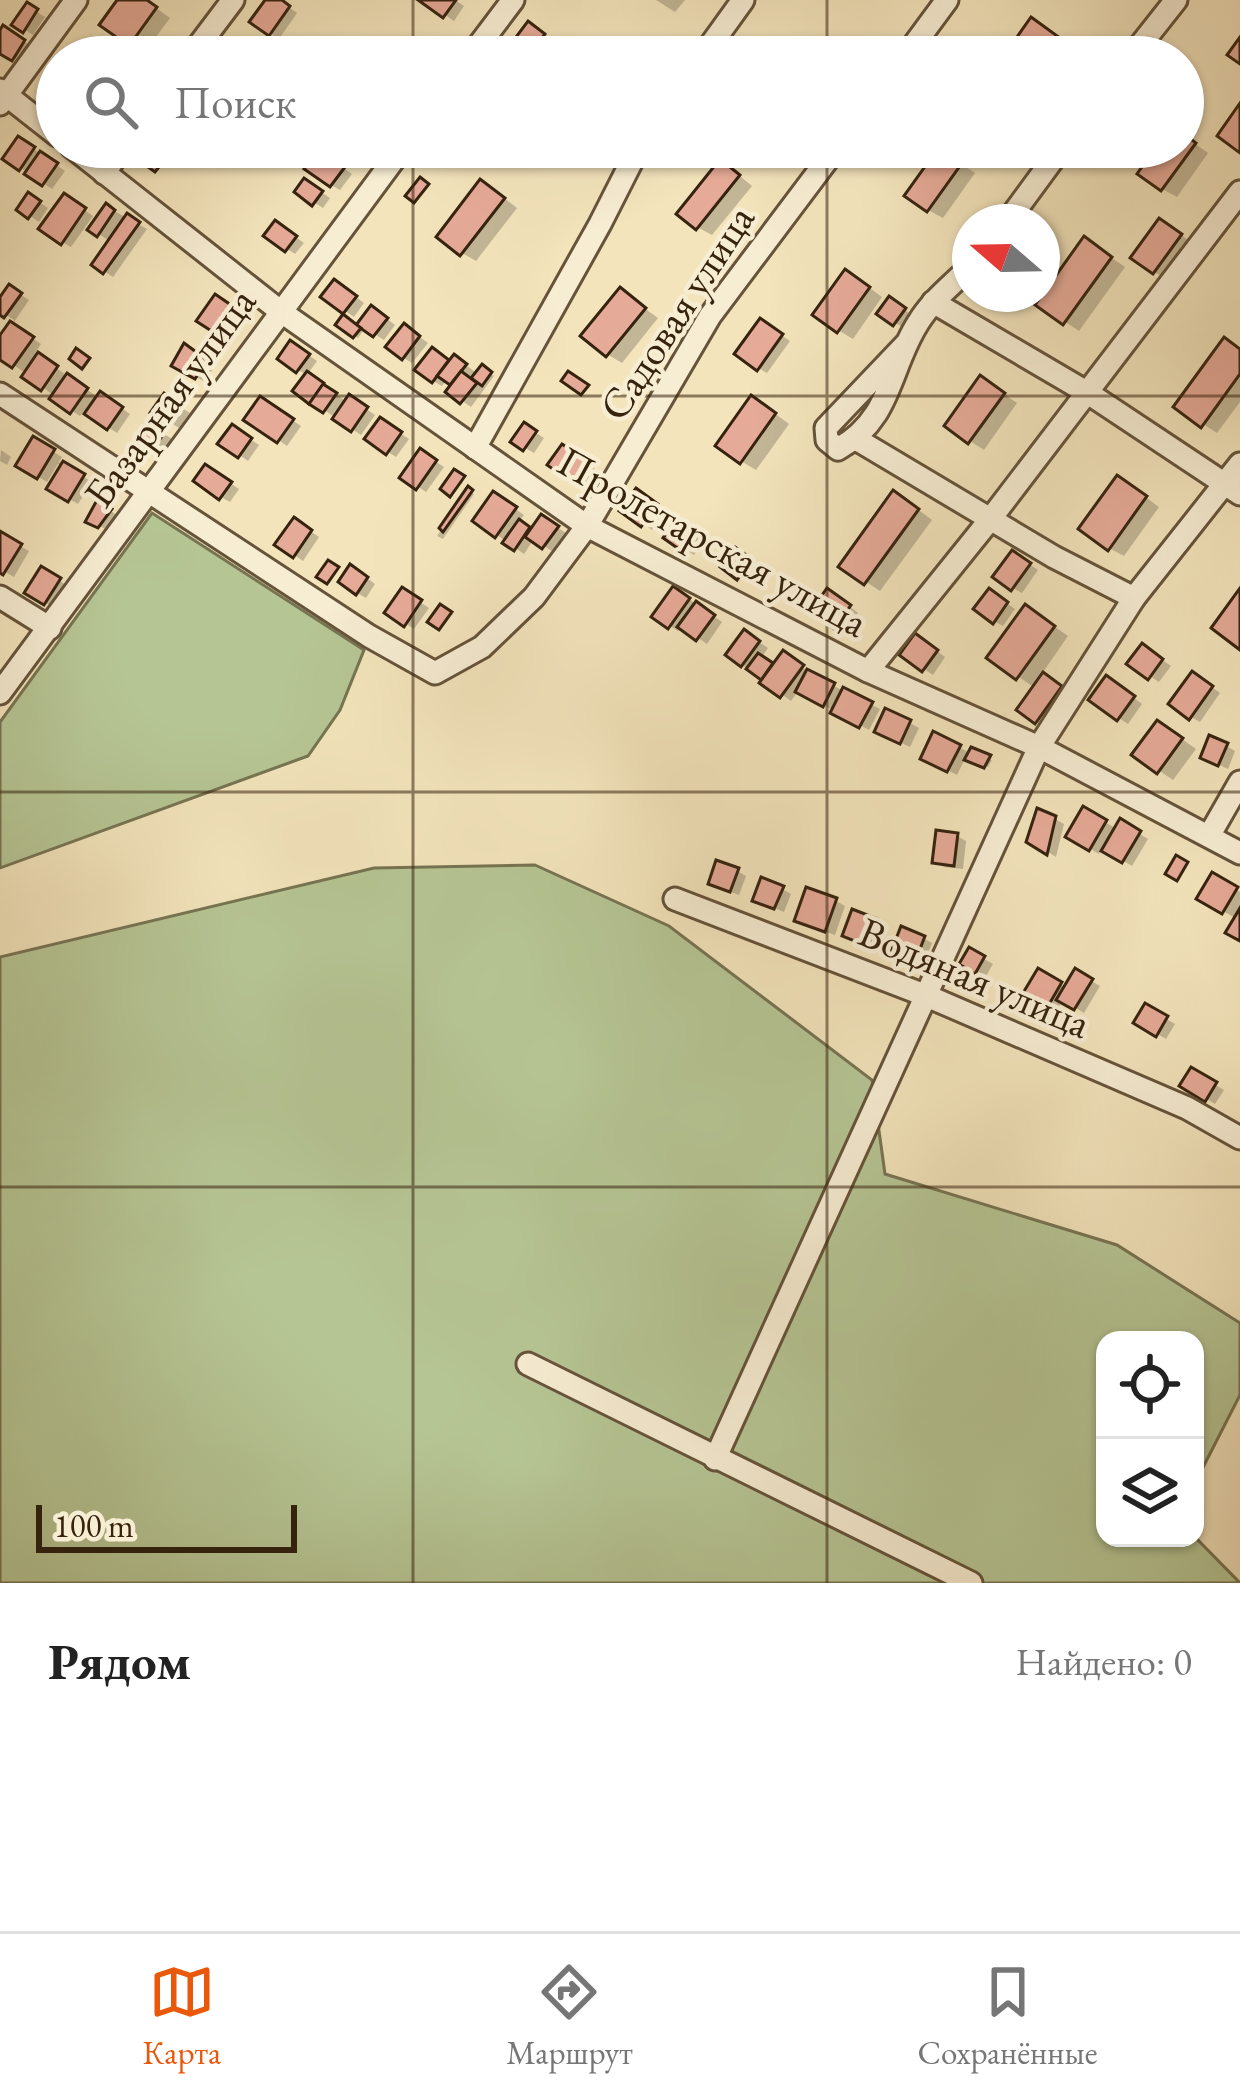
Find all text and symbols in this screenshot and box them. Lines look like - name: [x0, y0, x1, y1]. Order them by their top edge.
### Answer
- search box: [36, 36, 1204, 168]
- icon: search: [78, 69, 144, 135]
- text: Поиск: [174, 73, 296, 131]
- street label: Садовая улица: [586, 194, 767, 431]
- north arrow: [952, 204, 1060, 312]
- street label: Базарная улица: [71, 276, 268, 518]
- street label: Пролетарская улица: [548, 433, 878, 650]
- street label: Водяная улица: [851, 904, 1099, 1051]
- map controls: [1096, 1331, 1204, 1547]
- button: locate: [1096, 1331, 1204, 1439]
- button: layers: [1096, 1439, 1204, 1547]
- scale bar: [36, 1499, 297, 1552]
- text: 100 m: [54, 1504, 134, 1547]
- text: Рядом: [48, 1628, 191, 1694]
- text: Найдено: 0: [1015, 1636, 1192, 1687]
- tab: Карта: [142, 1959, 221, 2074]
- tab: Маршрут: [506, 1959, 633, 2074]
- tab: Сохранённые: [918, 1959, 1098, 2074]

